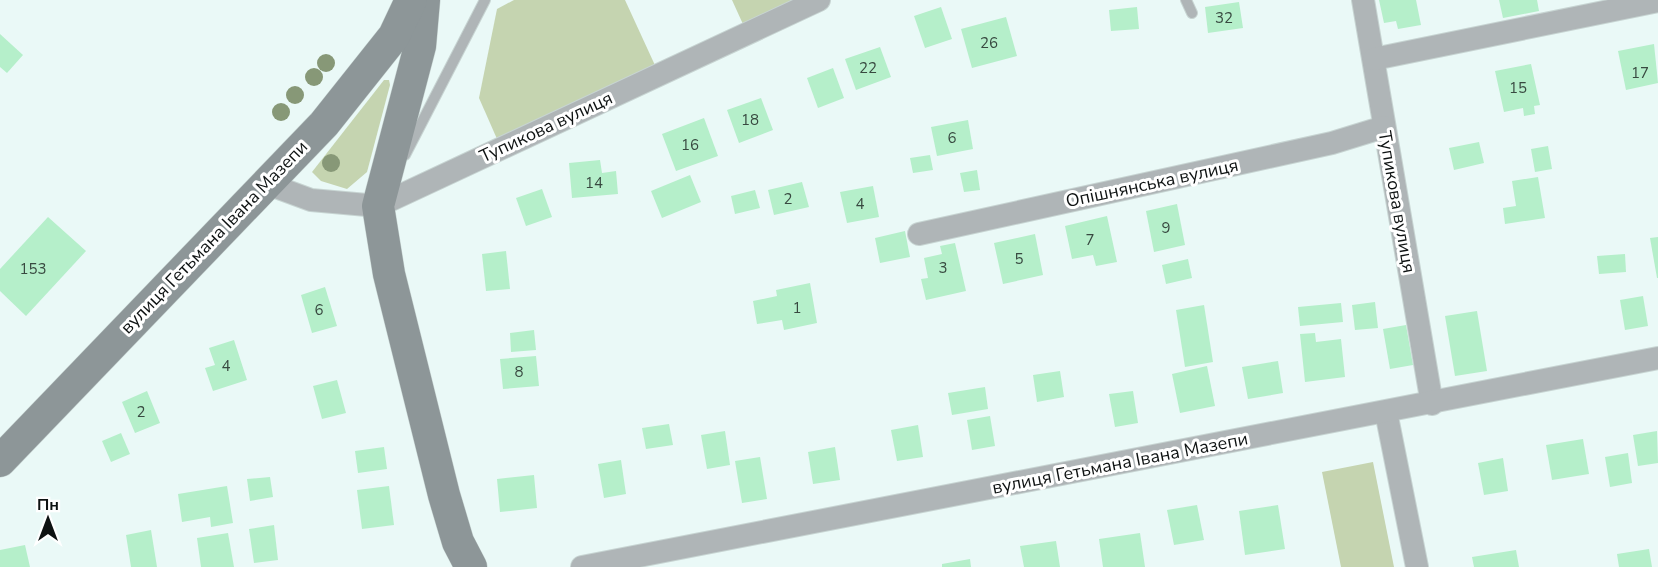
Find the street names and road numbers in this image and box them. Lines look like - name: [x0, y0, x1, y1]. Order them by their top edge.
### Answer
- street label: Тупикова вулиця: [476, 86, 616, 168]
- street label: Тупикова вулиця: [1373, 129, 1421, 275]
- street label: вулиця Гетьмана Івана Мазепи: [115, 135, 313, 339]
- street label: Опішнянська вулиця: [1063, 153, 1241, 213]
- street label: вулиця Гетьмана Івана Мазепи: [990, 426, 1250, 500]

